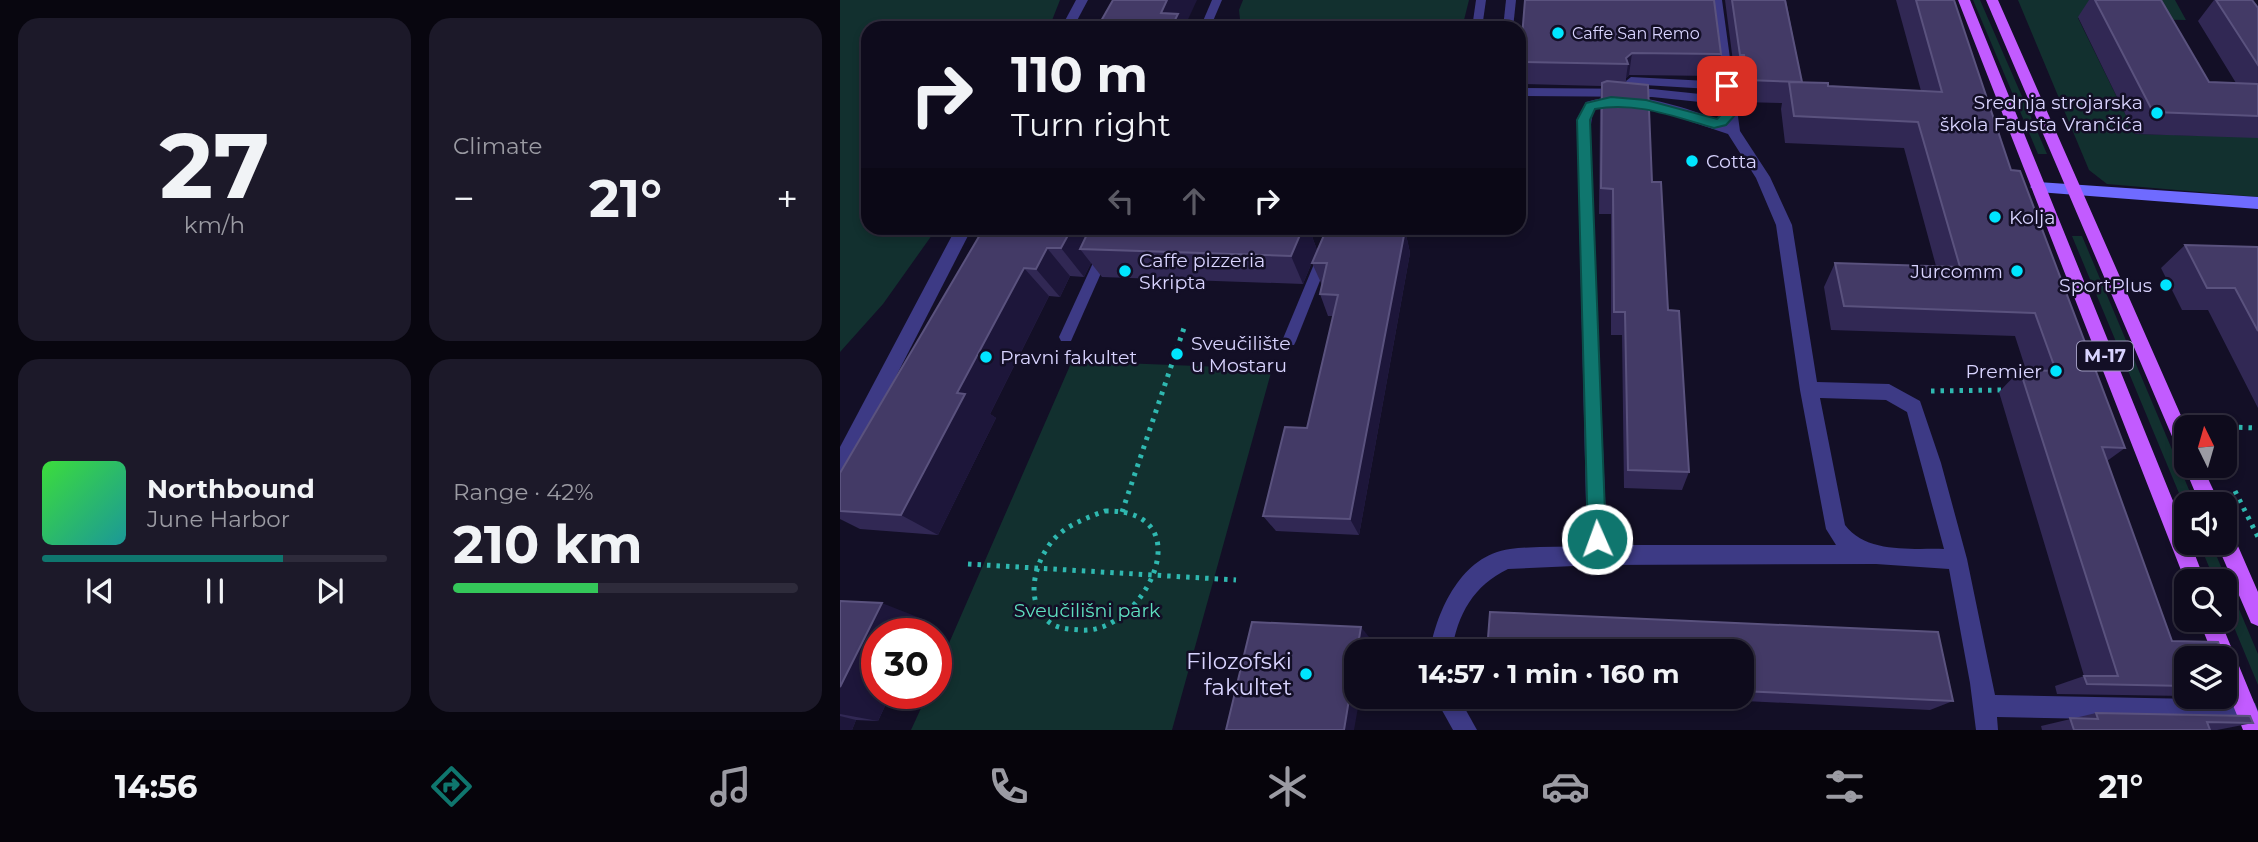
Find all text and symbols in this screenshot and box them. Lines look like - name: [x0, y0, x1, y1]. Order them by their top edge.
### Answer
- place label: Caffe San Remo: [1572, 24, 1700, 43]
- marker: Caffe San Remo: [1550, 25, 1566, 41]
- text: 110 m: [1011, 45, 1148, 104]
- icon: right: [896, 49, 987, 140]
- pin: [1697, 56, 1757, 116]
- icon: arrive: [1708, 67, 1746, 105]
- place label: Srednja strojarska škola Fausta Vrančića: [1940, 91, 2143, 136]
- text: Turn right: [1011, 105, 1171, 144]
- marker: Srednja strojarska škola Fausta Vrančića: [2149, 105, 2165, 121]
- text: 27: [159, 110, 270, 221]
- text: Climate: [453, 132, 542, 160]
- place label: Cotta: [1706, 150, 1757, 173]
- marker: Cotta: [1684, 153, 1700, 169]
- text: 21°: [589, 167, 662, 230]
- text: −: [453, 175, 475, 222]
- text: +: [776, 175, 798, 222]
- icon: left: [1102, 182, 1140, 220]
- icon: ahead: [1175, 182, 1213, 220]
- icon: right: [1248, 182, 1286, 220]
- place label: Kolja: [2009, 206, 2056, 229]
- marker: Kolja: [1987, 209, 2003, 225]
- text: km/h: [184, 211, 245, 239]
- place label: Caffe pizzeria Skripta: [1139, 249, 1265, 294]
- place label: Jurcomm: [1910, 260, 2003, 283]
- marker: Caffe pizzeria Skripta: [1117, 263, 1133, 279]
- marker: Jurcomm: [2009, 263, 2025, 279]
- place label: SportPlus: [2059, 274, 2152, 297]
- marker: SportPlus: [2158, 277, 2174, 293]
- place label: Sveučilište u Mostaru: [1191, 332, 1291, 377]
- road number: M-17: [2077, 342, 2133, 370]
- place label: Pravni fakultet: [1000, 346, 1137, 369]
- marker: Sveučilište u Mostaru: [1169, 346, 1185, 362]
- marker: Pravni fakultet: [978, 349, 994, 365]
- place label: Premier: [1966, 360, 2042, 383]
- marker: Premier: [2048, 363, 2064, 379]
- north arrow: [2174, 415, 2236, 478]
- map controls: [2174, 415, 2237, 709]
- text: Northbound: [147, 473, 315, 505]
- text: Range · 42%: [453, 478, 594, 506]
- button: sound: [2174, 492, 2237, 555]
- position arrow: [1560, 502, 1634, 576]
- text: June Harbor: [147, 505, 290, 533]
- text: 210 km: [453, 513, 643, 576]
- button: search: [2174, 569, 2237, 632]
- icon: previous: [81, 572, 119, 610]
- icon: pause: [196, 572, 234, 610]
- icon: next: [311, 572, 349, 610]
- park label: Sveučilišni park: [1014, 599, 1161, 622]
- speed limit sign: 30: [861, 618, 952, 709]
- button: layers: [2174, 646, 2237, 709]
- place label: Filozofski fakultet: [1186, 647, 1292, 701]
- text: 14:57 · 1 min · 160 m: [1418, 658, 1680, 690]
- marker: Filozofski fakultet: [1298, 666, 1314, 682]
- icon: directions: [427, 762, 476, 811]
- icon: music: [706, 762, 755, 811]
- icon: phone: [984, 762, 1033, 811]
- icon: climate: [1263, 762, 1312, 811]
- icon: car: [1541, 762, 1590, 811]
- icon: filters: [1820, 762, 1869, 811]
- text: 14:56: [115, 767, 197, 806]
- text: 21°: [2098, 767, 2143, 806]

